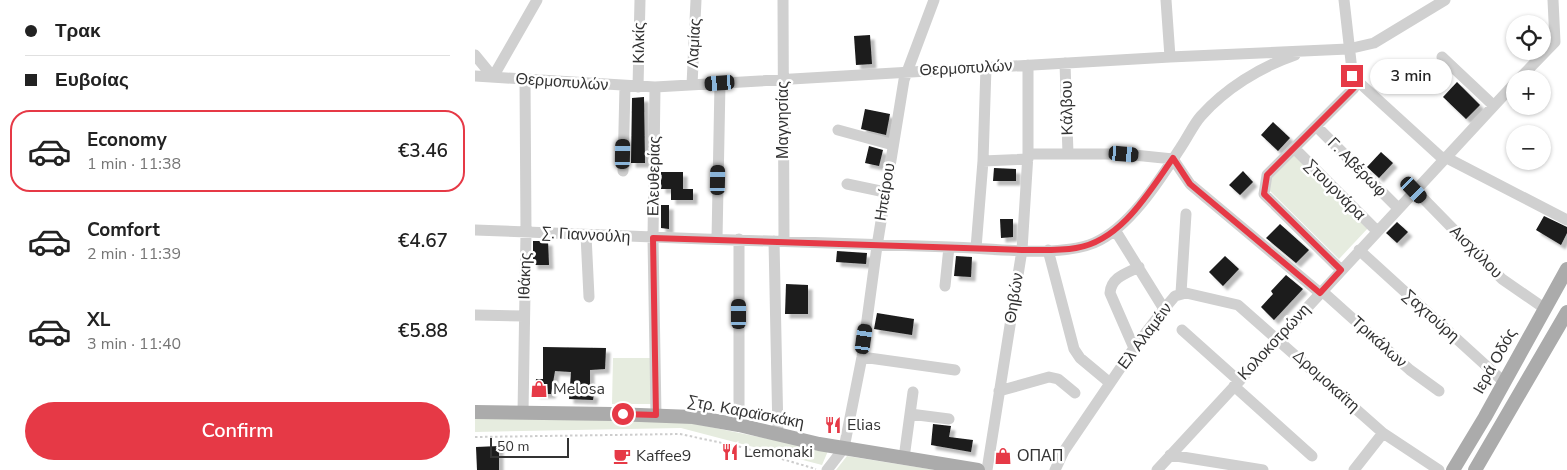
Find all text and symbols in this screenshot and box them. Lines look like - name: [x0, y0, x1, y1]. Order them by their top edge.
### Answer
- map controls: [1506, 15, 1551, 170]
- button: locate: [1506, 15, 1551, 60]
- street label: Λαμίας: [682, 17, 706, 68]
- text: Τρακ: [55, 18, 101, 44]
- street label: Κιλκίς: [628, 22, 650, 64]
- street label: Θερμοπυλών: [919, 55, 1013, 81]
- callout: 3 min: [1369, 58, 1452, 94]
- route end: [1341, 65, 1363, 87]
- text: 3 min: [1391, 65, 1431, 87]
- text: Ευβοίας: [55, 67, 129, 93]
- street label: Θερμοπυλών: [515, 68, 609, 96]
- button: +: [1506, 70, 1551, 115]
- car: [704, 74, 735, 92]
- street label: Μαγνησίας: [772, 81, 794, 159]
- street label: Κάλβου: [1056, 81, 1078, 135]
- button: −: [1506, 125, 1551, 170]
- text: Economy: [87, 127, 167, 153]
- icon: car: [27, 129, 72, 174]
- street label: Γ. Αβέρωφ: [1323, 133, 1391, 201]
- street label: Ελευθερίας: [642, 135, 666, 216]
- text: €3.46: [398, 138, 448, 164]
- car: [615, 139, 630, 169]
- car: [1108, 145, 1139, 163]
- text: 1 min · 11:38: [87, 153, 181, 175]
- street label: Στουρνάρα: [1300, 155, 1370, 225]
- street label: Ηπείρου: [870, 161, 900, 223]
- car: [710, 165, 725, 195]
- car: [1398, 174, 1429, 206]
- text: Comfort: [87, 217, 160, 243]
- icon: car: [27, 219, 72, 264]
- street label: Αισχύλου: [1445, 221, 1507, 283]
- street label: Σ. Γιαννούλη: [541, 222, 631, 248]
- text: €4.67: [398, 228, 448, 254]
- text: 2 min · 11:39: [87, 243, 181, 265]
- street label: Ιθάκης: [513, 252, 537, 300]
- street label: Θηβών: [999, 271, 1029, 325]
- street label: Σαχτούρη: [1398, 285, 1464, 347]
- street label: Ελ Αλαμέιν: [1113, 298, 1177, 374]
- car: [731, 299, 746, 329]
- street label: Κολοκοτρώνη: [1233, 299, 1315, 385]
- text: XL: [87, 307, 110, 333]
- icon: car: [27, 309, 72, 354]
- street label: Τρικάλων: [1346, 311, 1412, 373]
- text: €5.88: [398, 318, 448, 344]
- car: [854, 323, 873, 355]
- street label: Ιερά Οδός: [1468, 324, 1522, 398]
- text: 3 min · 11:40: [87, 333, 181, 355]
- street label: Δρομοκαϊτη: [1288, 345, 1364, 417]
- place label: Melosa: [553, 378, 605, 400]
- shop icon: Melosa: [529, 379, 549, 399]
- street label: Στρ. Καραϊσκάκη: [686, 390, 806, 434]
- button: Confirm: [25, 402, 450, 460]
- route start: [612, 403, 634, 425]
- place label: Elias: [847, 414, 881, 436]
- restaurant icon: Elias: [823, 415, 843, 435]
- scale bar: [490, 435, 569, 458]
- text: 50 m: [497, 437, 529, 456]
- place label: Lemonaki: [744, 441, 813, 463]
- restaurant icon: Lemonaki: [720, 442, 740, 462]
- place label: Kaffee9: [636, 445, 691, 467]
- place label: ΟΠΑΠ: [1017, 445, 1063, 467]
- cafe icon: Kaffee9: [612, 446, 632, 466]
- shop icon: ΟΠΑΠ: [993, 446, 1013, 466]

